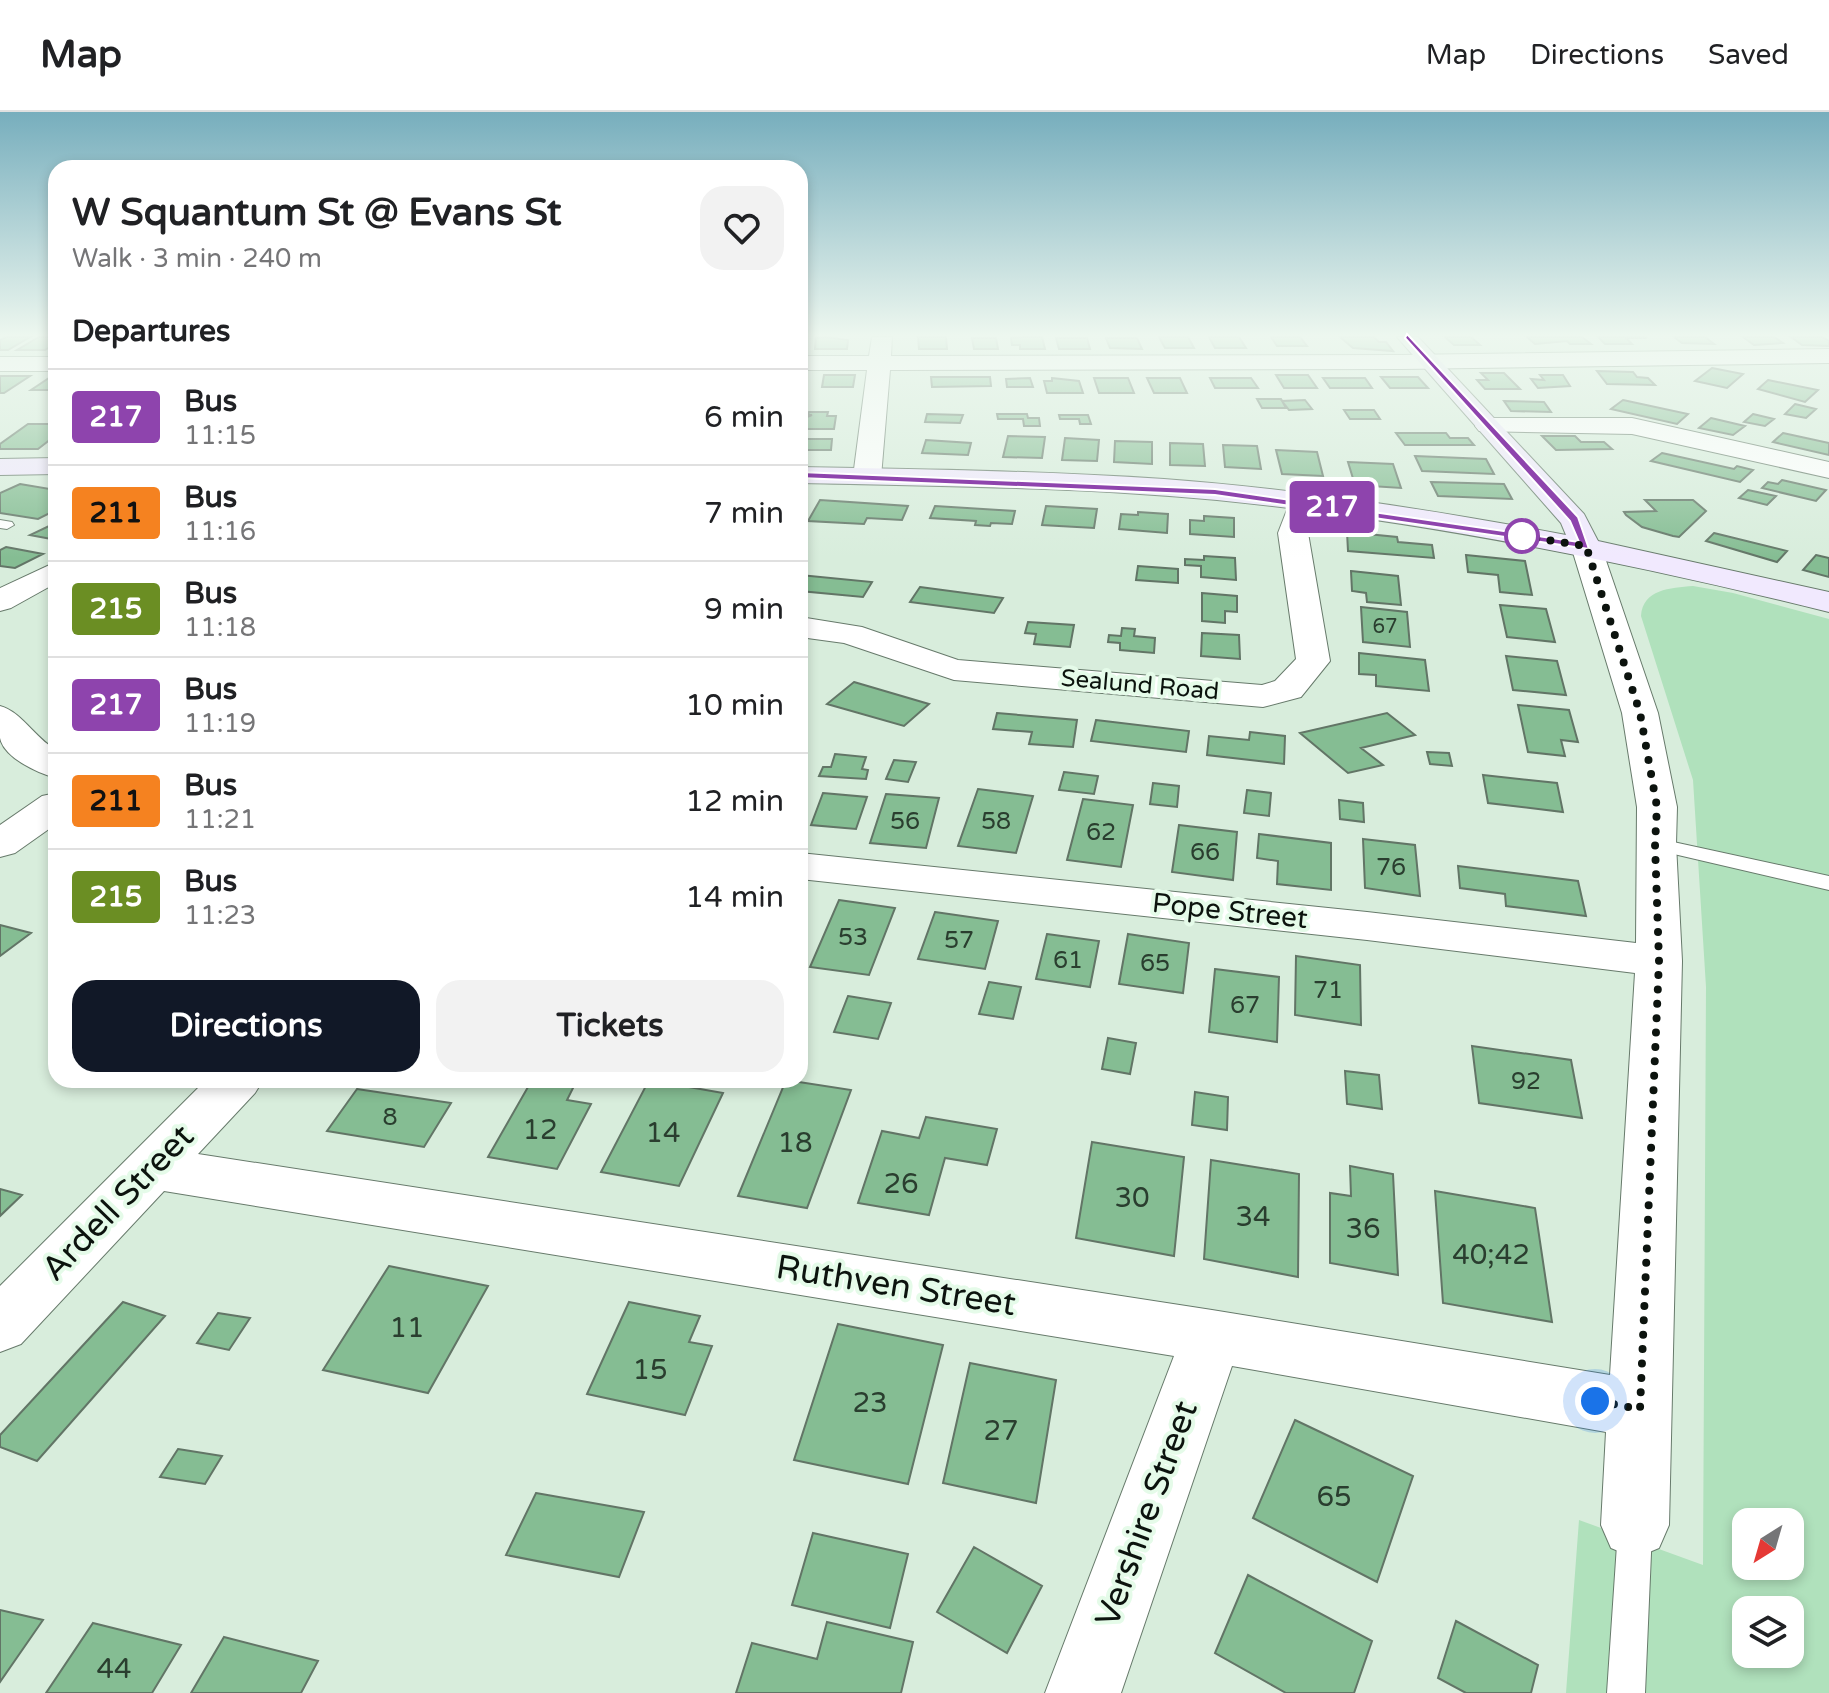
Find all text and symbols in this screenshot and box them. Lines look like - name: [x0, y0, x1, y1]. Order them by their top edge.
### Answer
- text: Map: [40, 32, 122, 78]
- text: Map: [1426, 38, 1486, 72]
- text: Directions: [1530, 38, 1664, 72]
- text: Saved: [1708, 38, 1789, 72]
- button: heart: [700, 186, 784, 270]
- text: W Squantum St @ Evans St: [72, 190, 562, 236]
- text: Walk · 3 min · 240 m: [72, 243, 322, 274]
- text: Departures: [72, 313, 230, 350]
- text: Bus: [184, 383, 237, 420]
- text: 6 min: [704, 399, 784, 436]
- text: 217: [90, 400, 142, 434]
- text: 11:15: [184, 420, 256, 451]
- text: Bus: [184, 479, 237, 516]
- line badge: 217: [1286, 481, 1378, 533]
- text: 217: [1306, 490, 1358, 524]
- text: 7 min: [704, 495, 784, 532]
- text: 211: [90, 496, 142, 530]
- text: 11:16: [184, 516, 256, 547]
- unlabelled marker: [1505, 519, 1539, 553]
- text: Bus: [184, 575, 237, 612]
- text: 9 min: [704, 591, 784, 628]
- text: 215: [90, 592, 142, 626]
- text: 11:18: [184, 612, 256, 643]
- house number: 67: [1372, 615, 1398, 639]
- street label: Sealund Road: [1060, 664, 1220, 706]
- text: Bus: [184, 671, 237, 708]
- text: 10 min: [685, 687, 784, 724]
- text: 217: [90, 688, 142, 722]
- text: 11:19: [184, 708, 256, 739]
- text: Bus: [184, 767, 237, 804]
- text: 12 min: [685, 783, 784, 820]
- text: 211: [90, 784, 142, 818]
- text: 11:21: [184, 804, 256, 835]
- house number: 56: [890, 807, 920, 836]
- house number: 58: [981, 807, 1011, 836]
- house number: 62: [1086, 818, 1116, 847]
- house number: 66: [1190, 838, 1220, 867]
- house number: 76: [1376, 853, 1406, 882]
- text: Bus: [184, 863, 237, 900]
- text: 14 min: [685, 879, 784, 916]
- text: 215: [90, 880, 142, 914]
- street label: Pope Street: [1151, 886, 1310, 936]
- text: 11:23: [184, 900, 256, 931]
- house number: 53: [838, 923, 868, 952]
- house number: 57: [944, 926, 974, 955]
- house number: 61: [1053, 946, 1083, 975]
- house number: 65: [1140, 949, 1170, 978]
- house number: 71: [1313, 976, 1343, 1005]
- button: Directions: [72, 980, 420, 1072]
- button: Tickets: [436, 980, 784, 1072]
- house number: 67: [1230, 991, 1260, 1020]
- house number: 92: [1511, 1067, 1541, 1096]
- house number: 8: [382, 1103, 398, 1132]
- house number: 12: [522, 1113, 558, 1147]
- street label: Ardell Street: [33, 1116, 203, 1290]
- house number: 14: [645, 1116, 681, 1150]
- house number: 18: [777, 1126, 813, 1160]
- house number: 26: [883, 1167, 919, 1201]
- house number: 30: [1114, 1181, 1150, 1215]
- house number: 34: [1235, 1200, 1271, 1234]
- house number: 36: [1345, 1212, 1381, 1246]
- house number: 40;42: [1452, 1238, 1530, 1272]
- street label: Ruthven Street: [773, 1247, 1019, 1325]
- house number: 11: [389, 1311, 425, 1345]
- house number: 15: [632, 1353, 668, 1387]
- your location: [1575, 1381, 1615, 1421]
- house number: 23: [852, 1386, 888, 1420]
- street label: Vershire Street: [1087, 1396, 1207, 1632]
- house number: 27: [983, 1414, 1019, 1448]
- house number: 65: [1316, 1480, 1352, 1514]
- north arrow: [1732, 1508, 1804, 1580]
- map controls: [1732, 1508, 1804, 1668]
- button: layers: [1732, 1596, 1804, 1668]
- house number: 44: [96, 1652, 132, 1686]

